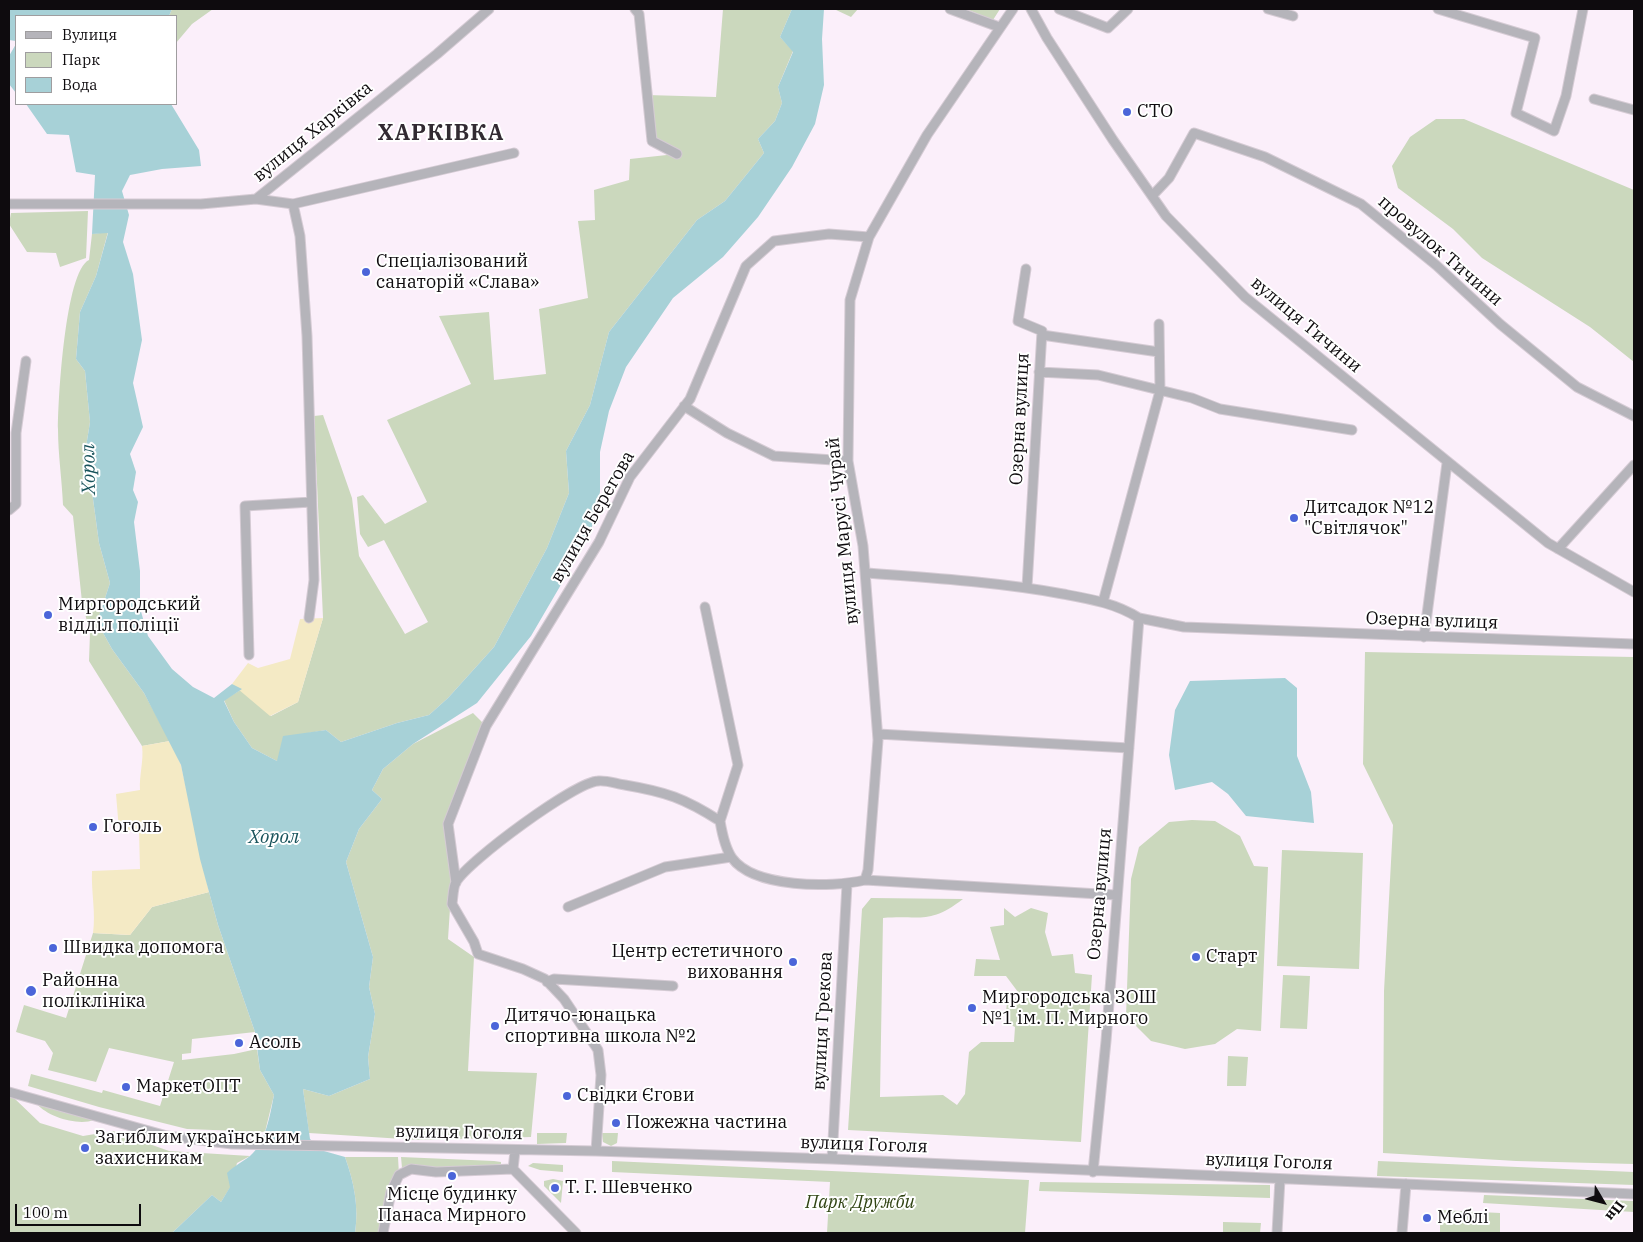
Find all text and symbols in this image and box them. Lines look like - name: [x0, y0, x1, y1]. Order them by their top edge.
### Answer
- legend: [15, 15, 178, 105]
- text: Вулиця: [62, 25, 117, 44]
- text: Парк: [62, 50, 100, 69]
- text: Вода: [62, 75, 98, 94]
- street label: вулиця Харківка: [249, 77, 377, 187]
- place label: СТО: [1137, 101, 1173, 123]
- marker: СТО: [1121, 106, 1133, 118]
- district label: ХАРКІВКА: [377, 121, 505, 147]
- street label: провулок Тичини: [1373, 191, 1507, 311]
- place label: Спеціалізований санаторій «Слава»: [376, 251, 539, 294]
- marker: Спеціалізований санаторій «Слава»: [360, 266, 372, 278]
- street label: вулиця Тичини: [1246, 272, 1366, 378]
- street label: Озерна вулиця: [1006, 352, 1034, 486]
- street label: вулиця Марусі Чурай: [822, 436, 864, 626]
- water label: Хорол: [77, 444, 101, 494]
- street label: вулиця Берегова: [546, 447, 640, 587]
- place label: Дитсадок №12 "Світлячок": [1304, 497, 1434, 540]
- marker: Дитсадок №12 "Світлячок": [1288, 512, 1300, 524]
- place label: Миргородський відділ поліції: [58, 594, 201, 636]
- street label: Озерна вулиця: [1365, 608, 1499, 634]
- marker: Миргородський відділ поліції: [42, 609, 54, 621]
- place label: Гоголь: [103, 816, 162, 838]
- marker: Гоголь: [87, 821, 99, 833]
- water label: Хорол: [249, 827, 299, 849]
- street label: Озерна вулиця: [1083, 827, 1117, 961]
- place label: Швидка допомога: [63, 937, 224, 959]
- place label: Центр естетичного виховання: [612, 941, 783, 984]
- marker: Швидка допомога: [47, 942, 59, 954]
- place label: Старт: [1206, 946, 1257, 968]
- street label: вулиця Грекова: [809, 951, 837, 1091]
- marker: Старт: [1190, 951, 1202, 963]
- marker: Центр естетичного виховання: [787, 956, 799, 968]
- place label: Районна поліклініка: [42, 970, 146, 1012]
- marker: Районна поліклініка: [24, 984, 38, 998]
- place label: Миргородська ЗОШ №1 ім. П. Мирного: [982, 987, 1157, 1030]
- marker: Миргородська ЗОШ №1 ім. П. Мирного: [966, 1002, 978, 1014]
- place label: Дитячо-юнацька спортивна школа №2: [505, 1005, 697, 1048]
- marker: Дитячо-юнацька спортивна школа №2: [489, 1020, 501, 1032]
- place label: Асоль: [249, 1032, 301, 1054]
- marker: Асоль: [233, 1037, 245, 1049]
- place label: МаркетОПТ: [136, 1076, 241, 1098]
- marker: МаркетОПТ: [120, 1081, 132, 1093]
- place label: Свідки Єгови: [577, 1085, 695, 1107]
- marker: Свідки Єгови: [561, 1090, 573, 1102]
- place label: Пожежна частина: [626, 1112, 787, 1134]
- marker: Пожежна частина: [610, 1117, 622, 1129]
- street label: вулиця Гоголя: [395, 1121, 523, 1145]
- place label: Загиблим українським захисникам: [95, 1127, 300, 1170]
- street label: вулиця Гоголя: [800, 1132, 928, 1158]
- marker: Загиблим українським захисникам: [79, 1142, 91, 1154]
- street label: вулиця Гоголя: [1205, 1149, 1333, 1175]
- marker: Місце будинку Панаса Мирного: [446, 1170, 458, 1182]
- place label: Т. Г. Шевченко: [565, 1177, 692, 1199]
- north arrow: [1578, 1177, 1628, 1227]
- marker: Т. Г. Шевченко: [549, 1182, 561, 1194]
- place label: Місце будинку Панаса Мирного: [378, 1184, 526, 1226]
- park label: Парк Дружби: [805, 1192, 915, 1214]
- scale bar: [18, 1194, 144, 1226]
- text: Пн: [1602, 1197, 1628, 1225]
- text: 100 m: [23, 1203, 68, 1222]
- place label: Меблі: [1437, 1207, 1489, 1229]
- marker: Меблі: [1421, 1212, 1433, 1224]

